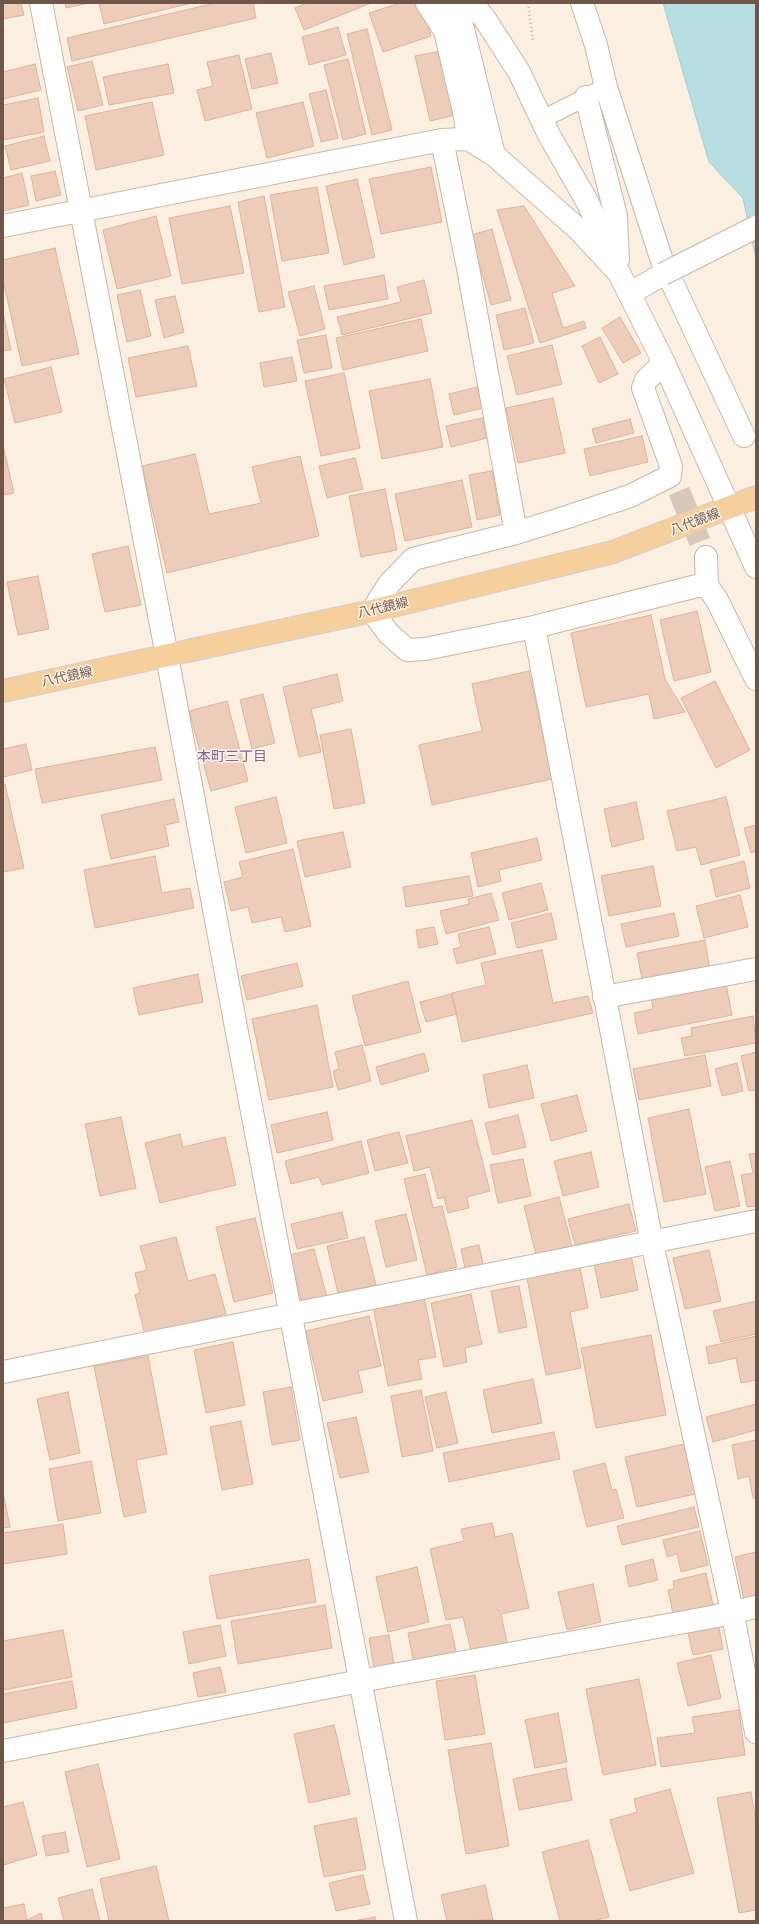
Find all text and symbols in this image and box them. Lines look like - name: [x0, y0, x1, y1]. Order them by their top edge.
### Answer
- street label: 八代鏡線: [668, 505, 722, 539]
- street label: 八代鏡線: [356, 595, 410, 621]
- street label: 八代鏡線: [40, 664, 94, 690]
- district label: 本町三丁目: [197, 749, 267, 765]

